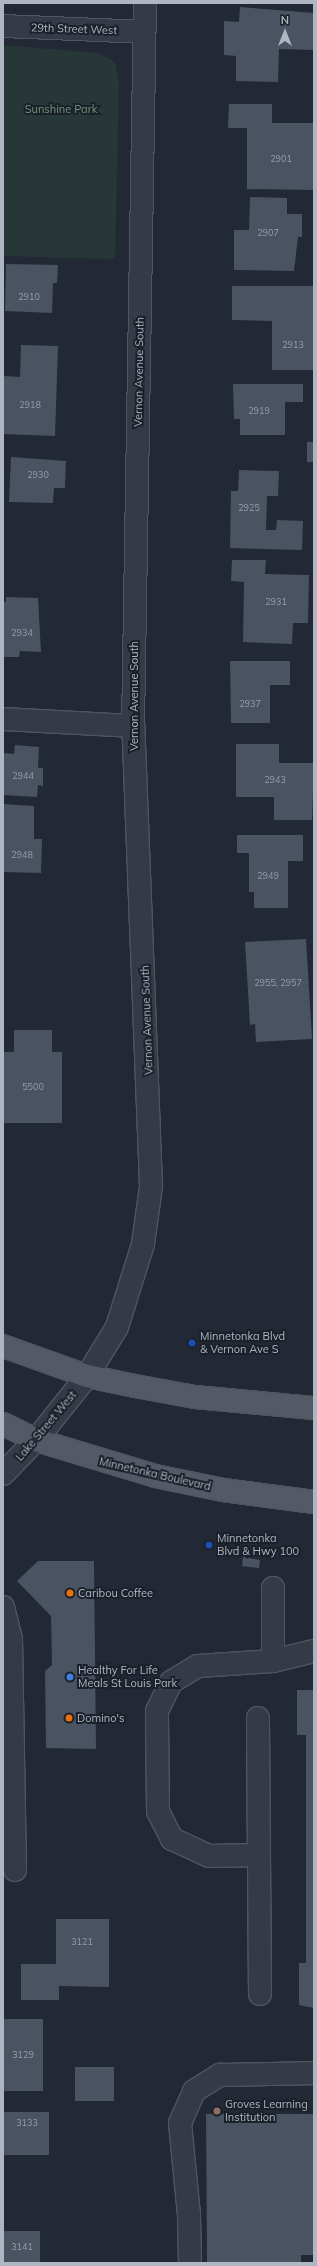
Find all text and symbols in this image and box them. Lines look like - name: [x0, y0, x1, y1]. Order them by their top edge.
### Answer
- north arrow: [265, 12, 305, 52]
- text: N: [281, 13, 289, 27]
- street label: 29th Street West: [31, 21, 117, 37]
- park label: Sunshine Park: [25, 102, 97, 116]
- house number: 2901: [270, 154, 292, 164]
- house number: 2907: [257, 228, 279, 238]
- house number: 2910: [18, 292, 40, 302]
- street label: Vernon Avenue South: [131, 317, 147, 427]
- house number: 2913: [282, 340, 304, 350]
- house number: 2918: [19, 400, 41, 410]
- house number: 2919: [248, 406, 270, 416]
- house number: 2930: [27, 470, 49, 480]
- house number: 2925: [238, 503, 260, 513]
- house number: 2931: [265, 597, 287, 607]
- house number: 2934: [11, 628, 33, 638]
- street label: Vernon Avenue South: [127, 641, 141, 751]
- house number: 2937: [239, 699, 261, 709]
- house number: 2944: [12, 771, 34, 781]
- house number: 2943: [264, 775, 286, 785]
- house number: 2948: [11, 850, 33, 860]
- house number: 2949: [257, 871, 279, 881]
- street label: Vernon Avenue South: [138, 965, 156, 1075]
- house number: 2955, 2957: [254, 978, 302, 988]
- house number: 5500: [22, 1082, 44, 1092]
- place label: Minnetonka Blvd & Vernon Ave S: [200, 1330, 285, 1356]
- marker: Minnetonka Blvd & Vernon Ave S: [187, 1338, 197, 1348]
- street label: Lake Street West: [13, 1388, 79, 1464]
- street label: Minnetonka Boulevard: [98, 1455, 212, 1493]
- place label: Minnetonka Blvd & Hwy 100: [217, 1532, 299, 1558]
- marker: Minnetonka Blvd & Hwy 100: [204, 1540, 214, 1550]
- place label: Caribou Coffee: [78, 1586, 153, 1600]
- marker: Caribou Coffee: [65, 1588, 75, 1598]
- place label: Healthy For Life Meals St Louis Park: [78, 1664, 177, 1690]
- marker: Healthy For Life Meals St Louis Park: [65, 1672, 75, 1682]
- place label: Domino's: [77, 1711, 124, 1725]
- marker: Domino's: [64, 1713, 74, 1723]
- house number: 3121: [71, 1937, 93, 1947]
- house number: 3129: [12, 2050, 34, 2060]
- place label: Groves Learning Institution: [225, 2098, 308, 2124]
- marker: Groves Learning Institution: [212, 2106, 222, 2116]
- house number: 3133: [16, 2118, 38, 2128]
- house number: 3141: [11, 2242, 33, 2252]

